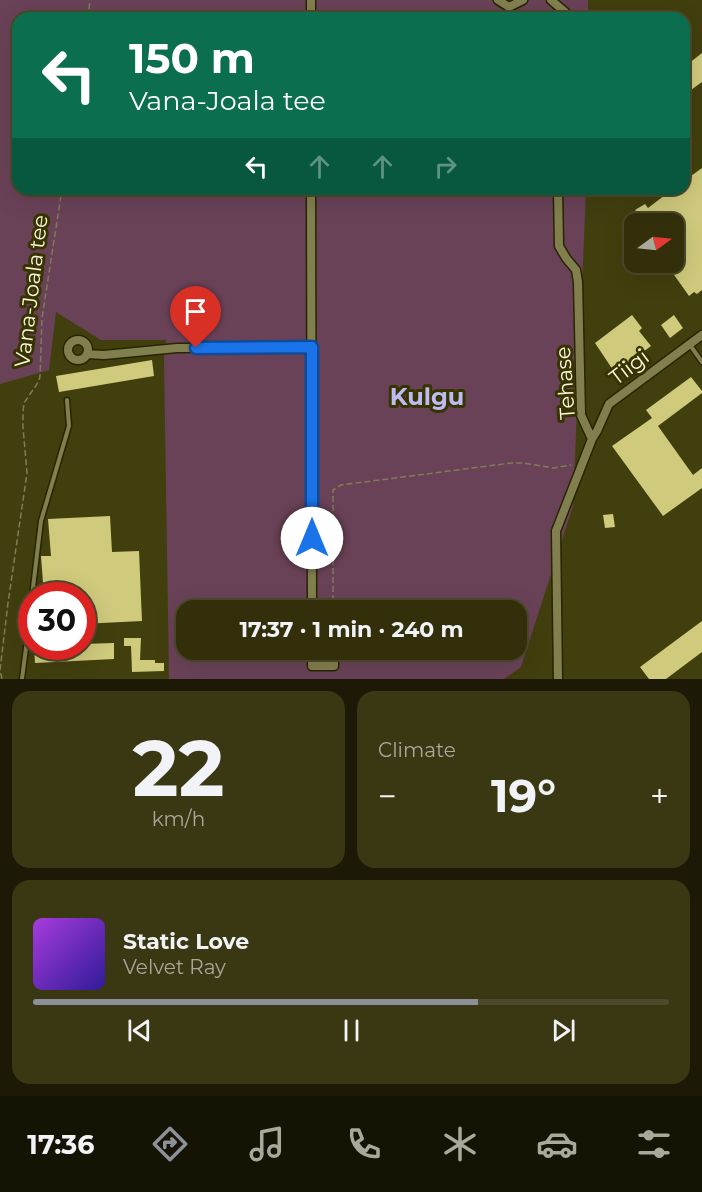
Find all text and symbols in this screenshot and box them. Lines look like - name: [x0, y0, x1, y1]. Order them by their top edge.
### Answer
- text: 150 m: [129, 32, 255, 84]
- icon: left: [30, 36, 108, 114]
- text: Vana-Joala tee: [129, 84, 326, 117]
- icon: left: [240, 150, 273, 183]
- icon: ahead: [303, 150, 336, 183]
- icon: ahead: [366, 150, 399, 183]
- icon: right: [429, 150, 462, 183]
- street label: Vana-Joala tee: [9, 213, 53, 369]
- north arrow: [624, 213, 684, 273]
- map controls: [624, 213, 684, 273]
- pin: [170, 286, 221, 348]
- icon: arrive: [179, 295, 212, 328]
- street label: Tiigi: [604, 344, 654, 390]
- street label: Tehase: [550, 346, 580, 420]
- district label: Kulgu: [390, 382, 464, 411]
- position arrow: [280, 506, 344, 570]
- speed limit sign: 30: [18, 582, 96, 660]
- text: 17:37 · 1 min · 240 m: [239, 616, 464, 643]
- text: 22: [132, 720, 225, 816]
- text: Climate: [378, 738, 456, 762]
- text: 19°: [491, 768, 556, 823]
- text: −: [378, 776, 397, 816]
- text: +: [650, 776, 669, 816]
- text: km/h: [152, 807, 205, 831]
- text: Static Love: [123, 928, 249, 955]
- text: Velvet Ray: [123, 955, 226, 979]
- icon: previous: [123, 1014, 156, 1047]
- icon: pause: [335, 1014, 368, 1047]
- icon: next: [547, 1014, 580, 1047]
- icon: directions: [149, 1123, 191, 1165]
- icon: music: [246, 1123, 288, 1165]
- icon: phone: [343, 1123, 385, 1165]
- icon: climate: [439, 1123, 481, 1165]
- icon: car: [536, 1123, 578, 1165]
- icon: filters: [633, 1123, 675, 1165]
- text: 17:36: [27, 1128, 94, 1161]

